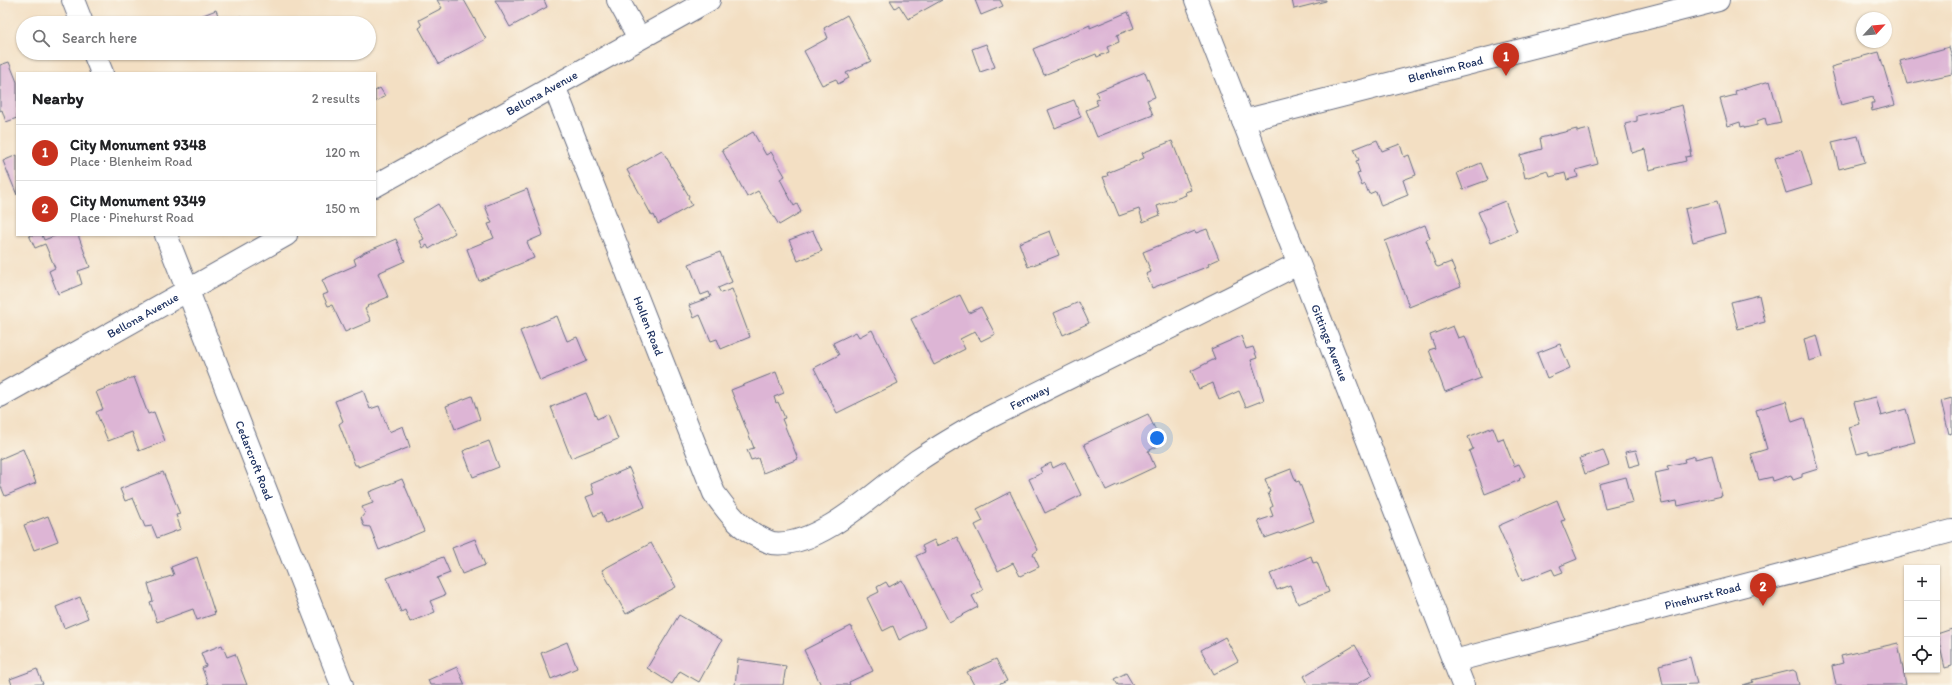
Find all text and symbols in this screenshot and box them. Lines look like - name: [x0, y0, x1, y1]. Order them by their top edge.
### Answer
- north arrow: [1856, 12, 1892, 48]
- search box: [16, 16, 376, 60]
- icon: search: [30, 27, 52, 49]
- text: Search here: [62, 29, 137, 47]
- pin: 1: [1493, 43, 1519, 76]
- street label: Blenheim Road: [1407, 53, 1485, 86]
- street label: Bellona Avenue: [504, 67, 580, 119]
- text: Nearby: [32, 88, 84, 108]
- text: 2 results: [312, 91, 360, 106]
- text: City Monument 9348: [70, 136, 206, 154]
- text: 1: [42, 145, 48, 160]
- text: 120 m: [325, 145, 360, 160]
- text: Place · Blenheim Road: [70, 154, 192, 169]
- text: City Monument 9349: [70, 192, 206, 210]
- text: 2: [42, 201, 48, 216]
- text: 150 m: [325, 201, 360, 216]
- text: Place · Pinehurst Road: [70, 210, 194, 225]
- street label: Bellona Avenue: [105, 290, 181, 341]
- street label: Hollen Road: [630, 294, 667, 358]
- street label: Gittings Avenue: [1308, 302, 1351, 384]
- street label: Fernway: [1008, 381, 1052, 413]
- street label: Cedarcroft Road: [232, 419, 276, 503]
- your location: [1147, 428, 1167, 448]
- map controls: [1904, 565, 1940, 673]
- button: +: [1904, 565, 1940, 601]
- pin: 2: [1750, 573, 1776, 606]
- street label: Pinehurst Road: [1663, 579, 1743, 613]
- button: −: [1904, 601, 1940, 637]
- button: locate: [1904, 637, 1940, 673]

